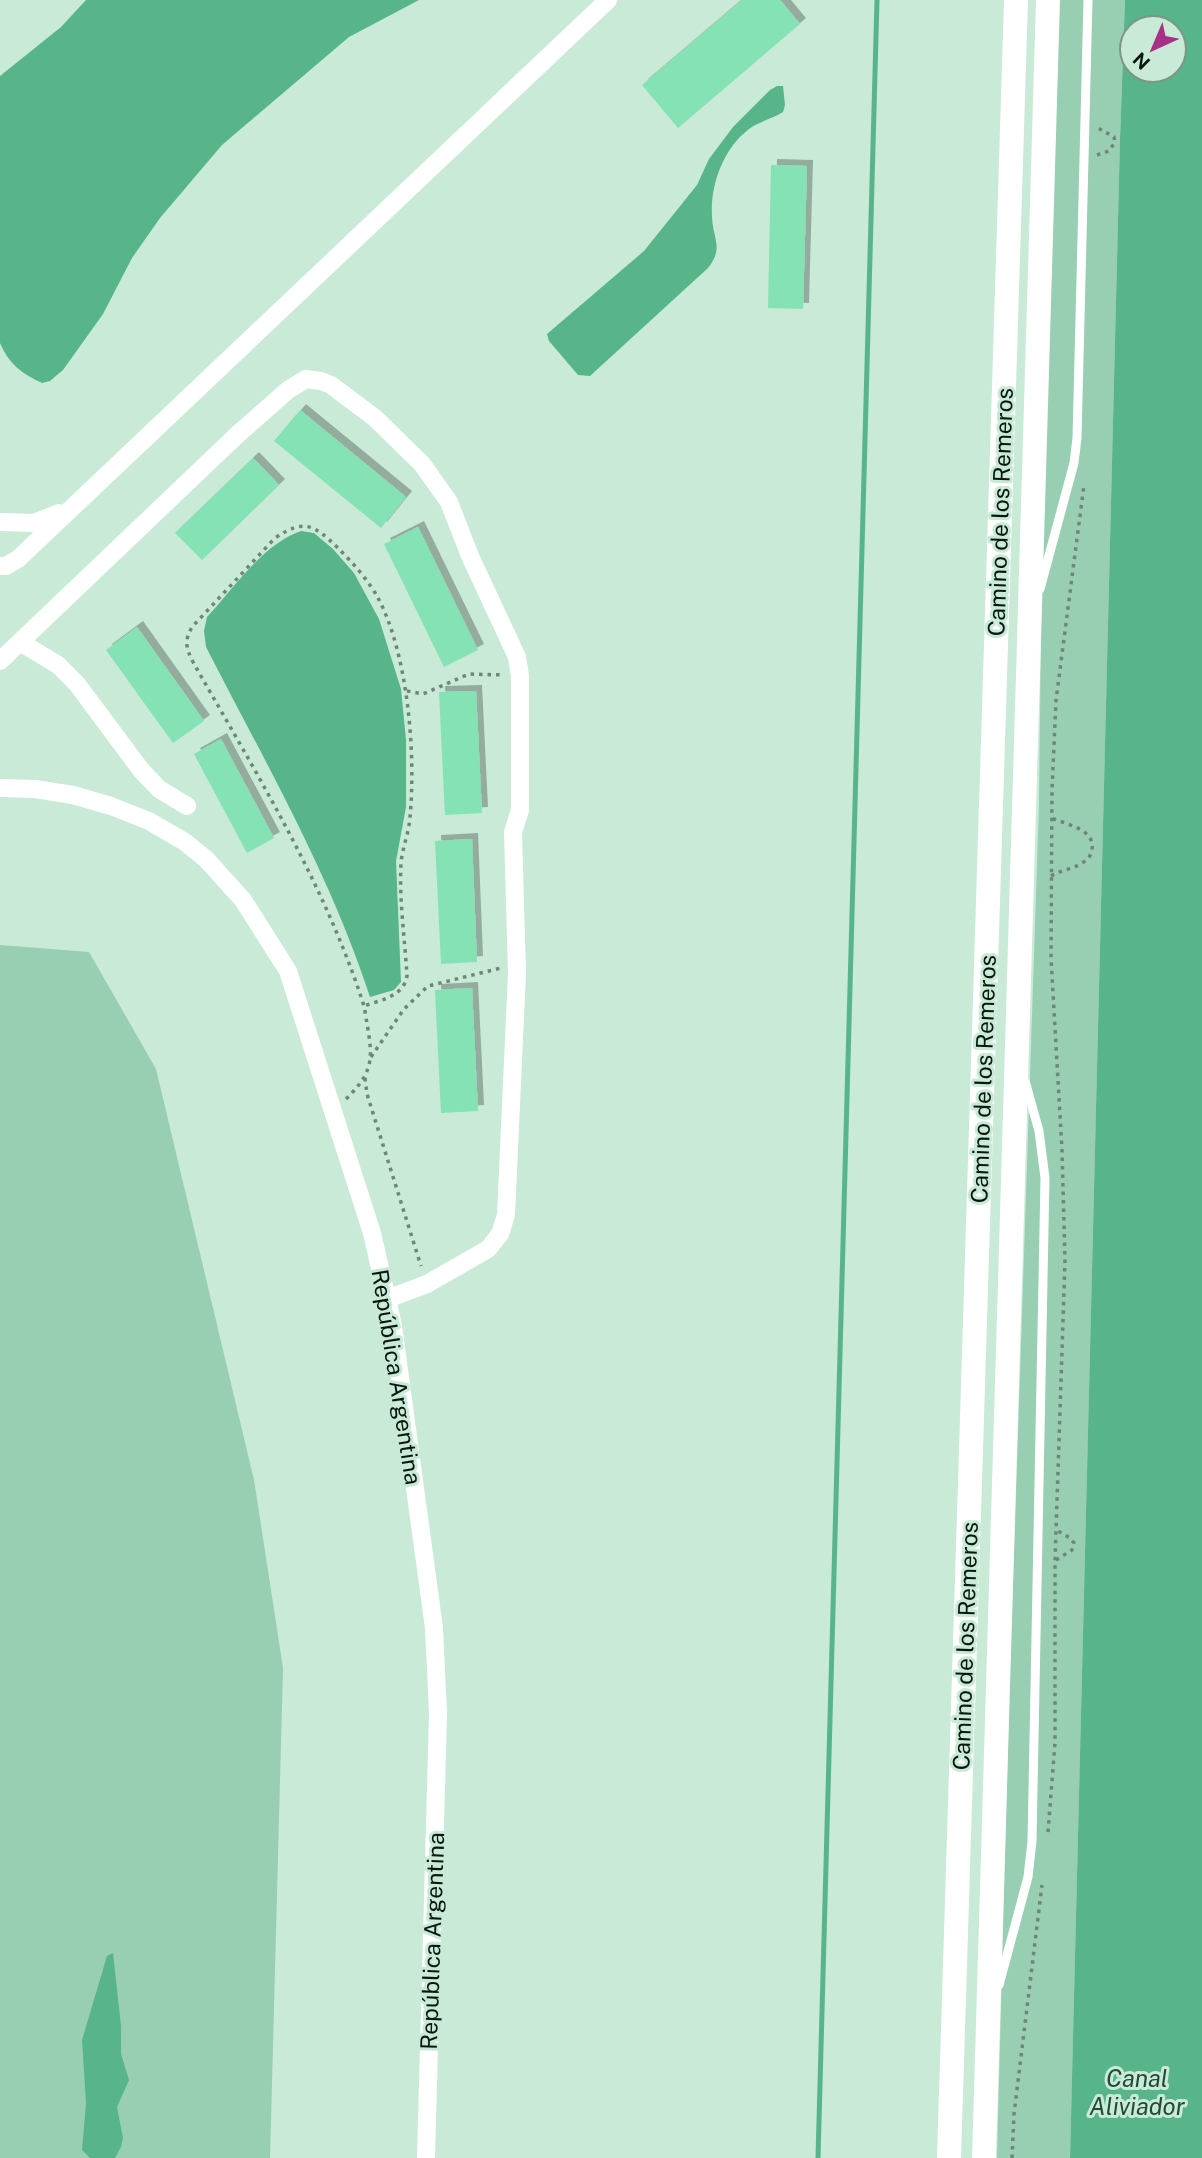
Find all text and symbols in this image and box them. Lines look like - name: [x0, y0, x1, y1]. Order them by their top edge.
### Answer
- north arrow: [1118, 14, 1188, 84]
- text: N: [1128, 48, 1154, 74]
- street label: Camino de los Remeros: [982, 387, 1018, 637]
- street label: Camino de los Remeros: [965, 954, 1001, 1204]
- street label: República Argentina: [367, 1267, 427, 1487]
- street label: Camino de los Remeros: [947, 1521, 983, 1771]
- street label: República Argentina: [415, 1832, 449, 2050]
- water label: Canal Aliviador: [1089, 2064, 1186, 2120]

